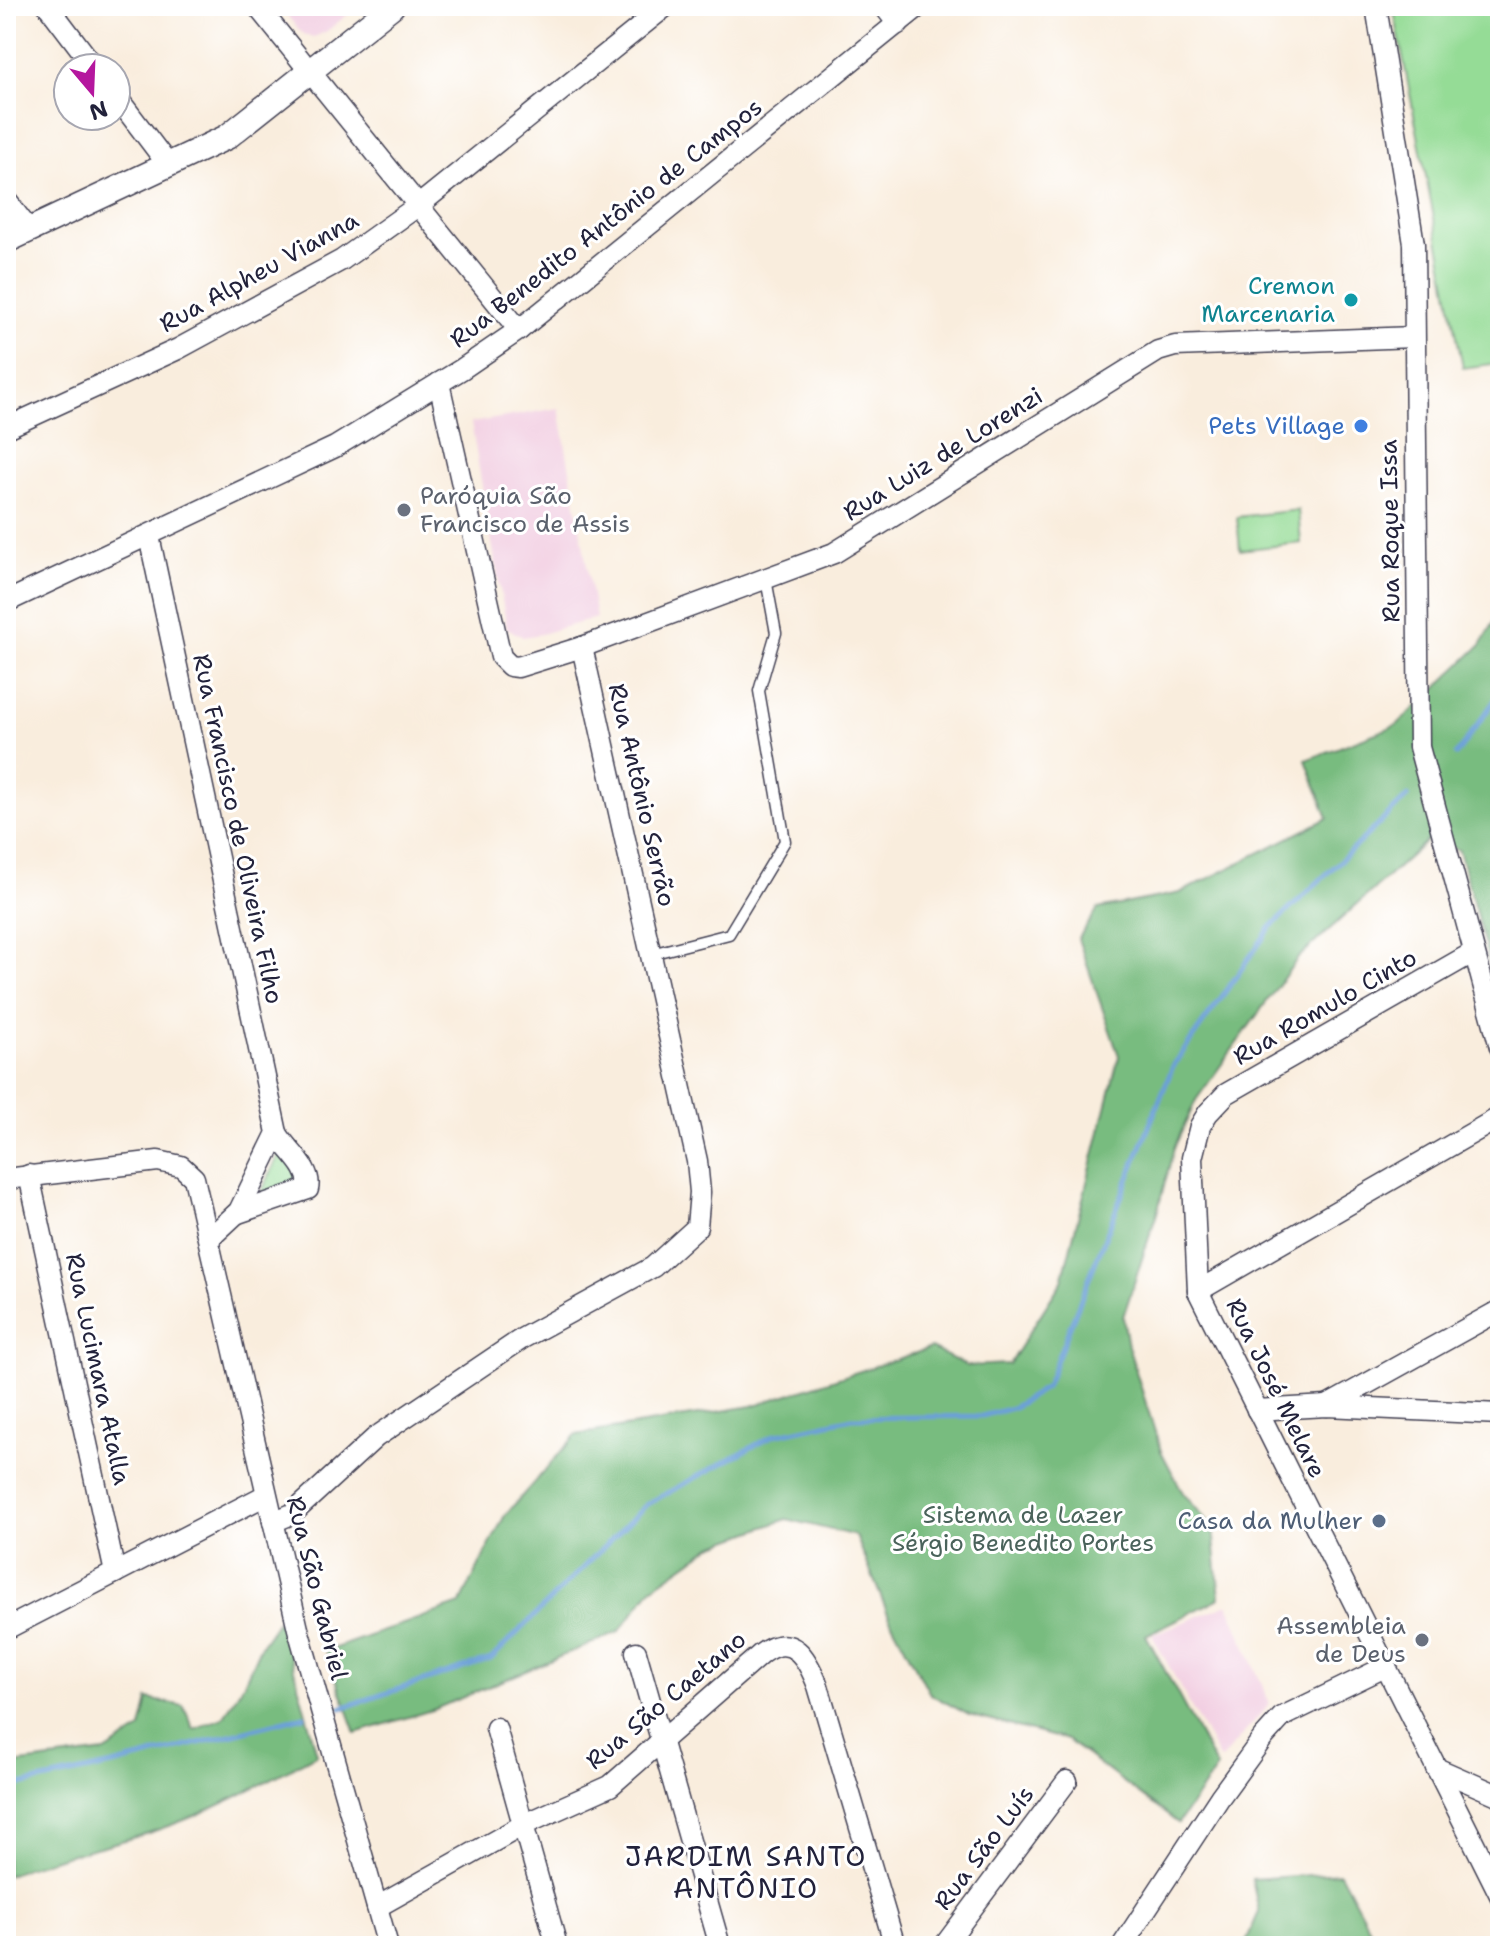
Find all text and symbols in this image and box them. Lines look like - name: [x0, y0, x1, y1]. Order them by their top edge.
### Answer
- north arrow: [52, 52, 132, 132]
- street label: Rua Benedito Antônio de Campos: [443, 91, 769, 355]
- text: N: [85, 94, 111, 127]
- street label: Rua Alpheu Vianna: [154, 204, 364, 340]
- place label: Cremon Marcenaria: [1201, 270, 1335, 330]
- marker: Cremon Marcenaria: [1342, 291, 1360, 309]
- street label: Rua Luiz de Lorenzi: [837, 380, 1049, 528]
- place label: Pets Village: [1208, 410, 1345, 442]
- marker: Pets Village: [1352, 417, 1370, 435]
- street label: Rua Roque Issa: [1372, 439, 1408, 623]
- place label: Paróquia São Francisco de Assis: [420, 480, 630, 540]
- marker: Paróquia São Francisco de Assis: [395, 501, 413, 519]
- street label: Rua Francisco de Oliveira Filho: [185, 651, 291, 1007]
- street label: Rua Antônio Serrão: [601, 680, 683, 910]
- street label: Rua Romulo Cinto: [1227, 941, 1423, 1073]
- street label: Rua Lucimara Atalla: [58, 1250, 138, 1488]
- street label: Rua José Melare: [1219, 1293, 1333, 1483]
- street label: Rua São Gabriel: [279, 1493, 355, 1684]
- park label: Sistema de Lazer Sérgio Benedito Portes: [892, 1499, 1154, 1559]
- place label: Casa da Mulher: [1177, 1505, 1363, 1537]
- marker: Casa da Mulher: [1370, 1512, 1388, 1530]
- place label: Assembleia de Deus: [1276, 1610, 1406, 1670]
- street label: Rua São Caetano: [579, 1623, 753, 1777]
- marker: Assembleia de Deus: [1413, 1631, 1431, 1649]
- street label: Rua São Luís: [927, 1779, 1041, 1917]
- district label: JARDIM SANTO ANTÔNIO: [625, 1837, 867, 1907]

